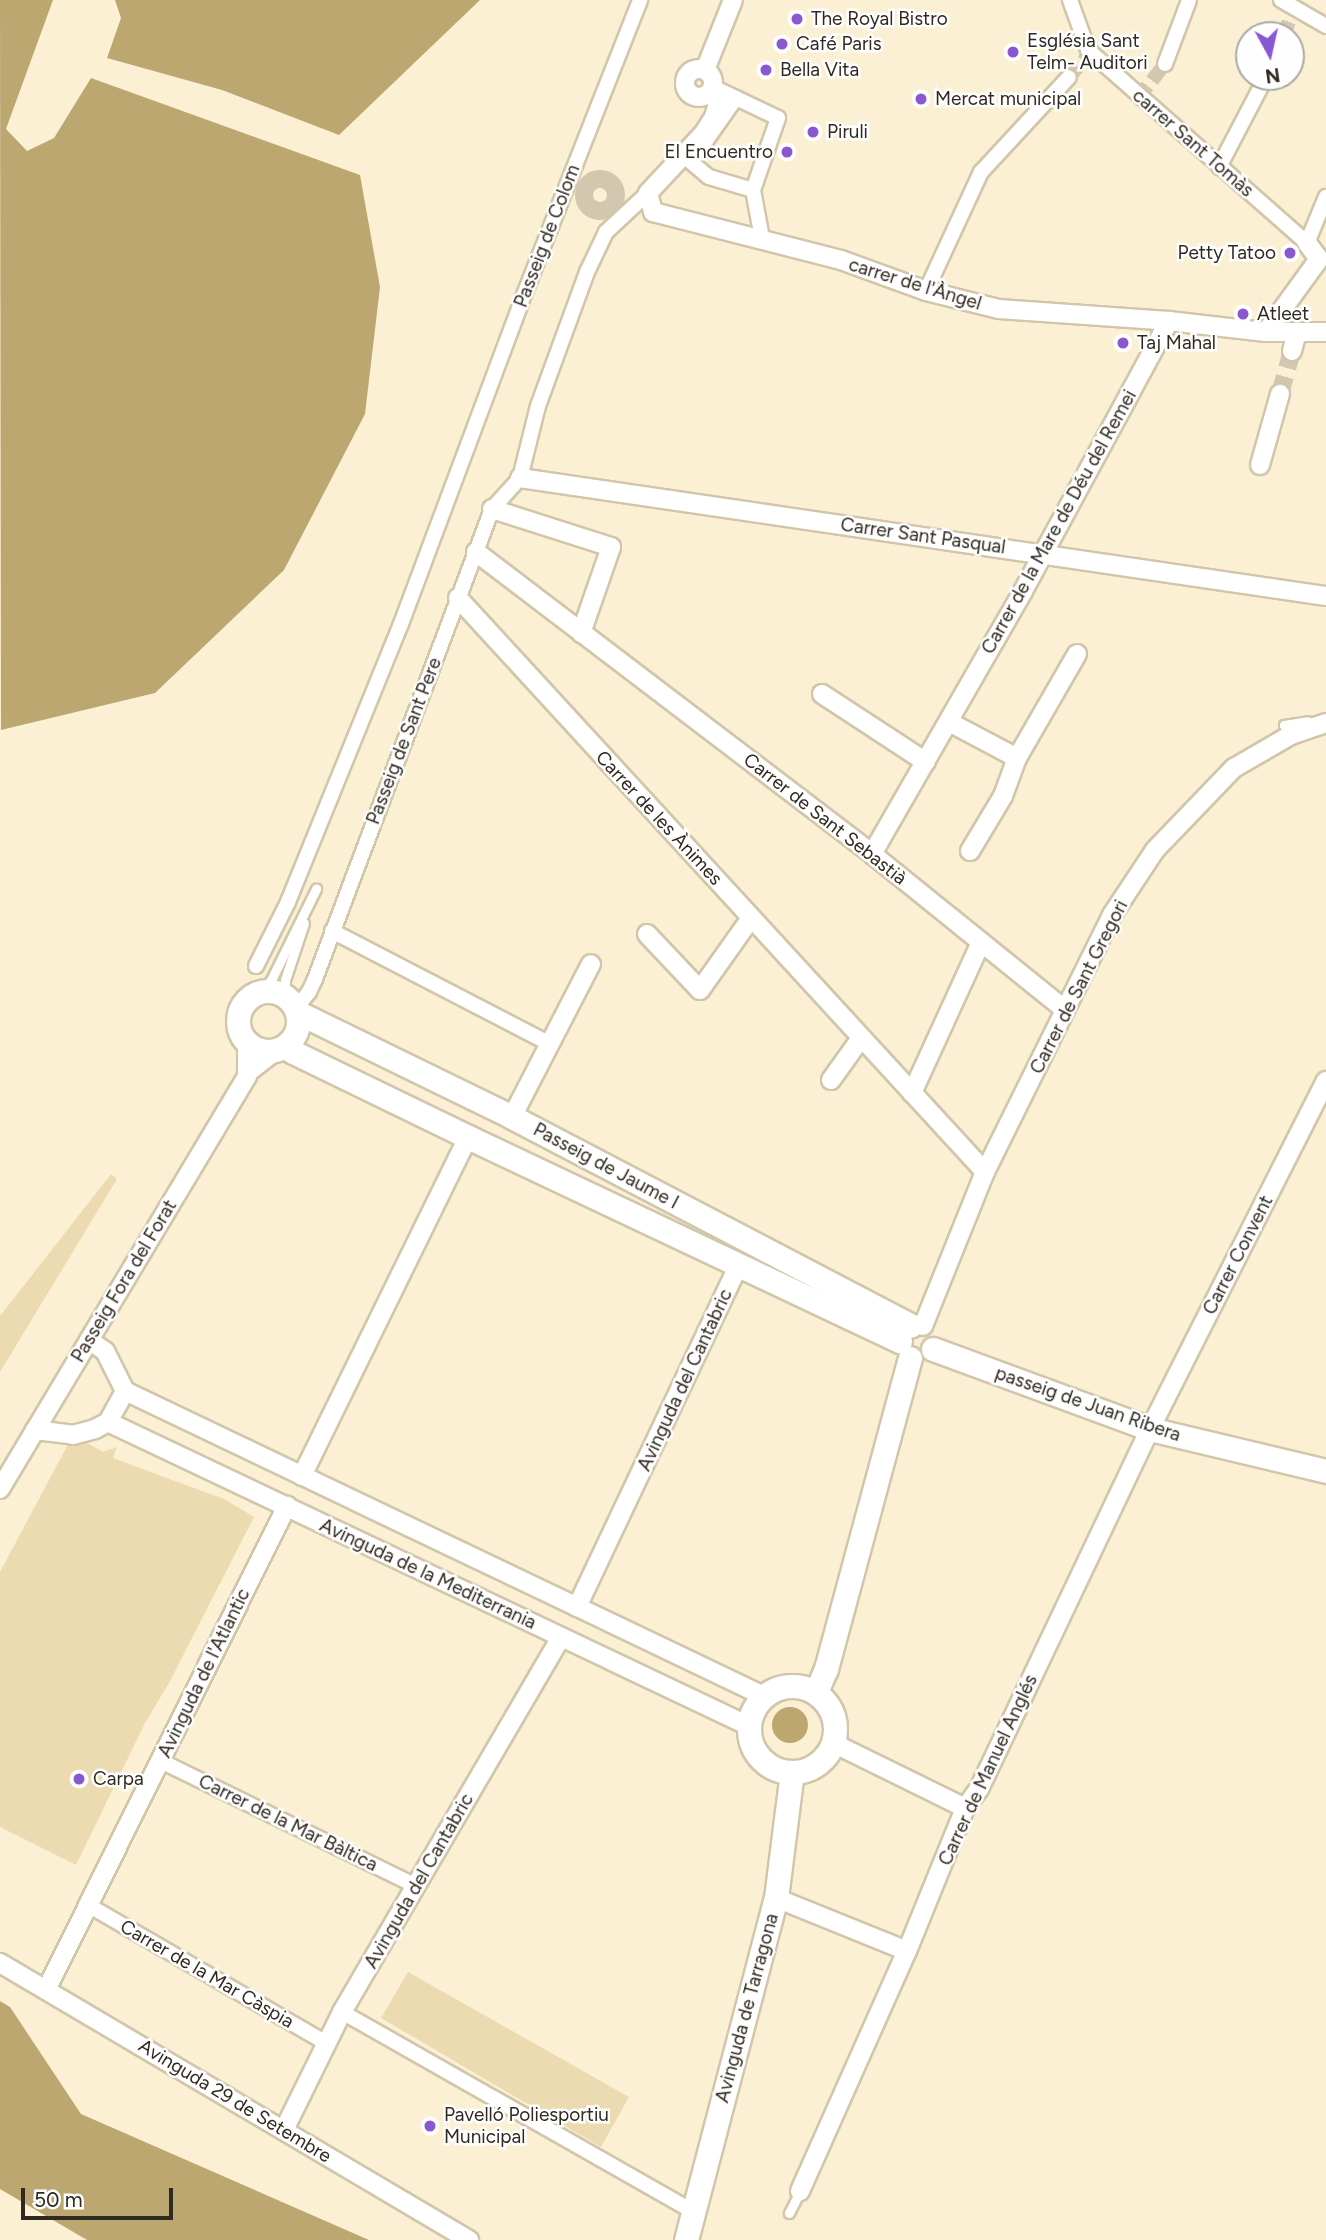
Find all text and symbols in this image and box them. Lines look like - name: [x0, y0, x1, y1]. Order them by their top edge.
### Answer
- place label: The Royal Bistro: [811, 8, 948, 30]
- marker: The Royal Bistro: [789, 11, 805, 27]
- north arrow: [1235, 21, 1305, 91]
- place label: Església Sant Telm- Auditori: [1027, 30, 1148, 74]
- place label: Café Paris: [796, 33, 882, 55]
- marker: Café Paris: [774, 36, 790, 52]
- marker: Església Sant Telm- Auditori: [1005, 44, 1021, 60]
- place label: Bella Vita: [780, 59, 859, 81]
- marker: Bella Vita: [758, 62, 774, 78]
- text: N: [1264, 63, 1282, 88]
- street label: carrer Sant Tomàs: [1128, 84, 1258, 202]
- place label: Mercat municipal: [935, 88, 1081, 110]
- marker: Mercat municipal: [913, 91, 929, 107]
- place label: Piruli: [827, 121, 868, 143]
- marker: Piruli: [805, 124, 821, 140]
- place label: El Encuentro: [665, 141, 773, 163]
- marker: El Encuentro: [779, 144, 795, 160]
- street label: Passeig de Colom: [509, 161, 585, 311]
- place label: Petty Tatoo: [1178, 242, 1276, 264]
- marker: Petty Tatoo: [1282, 245, 1298, 261]
- street label: carrer de l'Àngel: [846, 253, 984, 315]
- place label: Atleet: [1257, 303, 1309, 325]
- marker: Atleet: [1235, 306, 1251, 322]
- place label: Taj Mahal: [1137, 332, 1216, 354]
- marker: Taj Mahal: [1115, 335, 1131, 351]
- street label: Carrer de la Mare de Déu del Remei: [977, 386, 1141, 658]
- street label: Carrer Sant Pasqual: [839, 513, 1007, 559]
- street label: Passeig de Sant Pere: [362, 654, 446, 828]
- street label: Carrer de les Ànimes: [591, 746, 727, 890]
- street label: Carrer de Sant Sebastià: [739, 748, 911, 890]
- street label: Carrer de Sant Gregori: [1025, 896, 1133, 1078]
- street label: Passeig de Jaume I: [529, 1118, 683, 1214]
- street label: Carrer Convent: [1198, 1192, 1278, 1318]
- street label: Passeig Fora del Forat: [66, 1196, 182, 1366]
- street label: Avinguda del Cantabric: [633, 1285, 737, 1475]
- street label: passeig de Juan Ribera: [992, 1362, 1184, 1446]
- street label: Avinguda de la Mediterrania: [316, 1514, 540, 1634]
- street label: Avinguda de l'Atlantic: [153, 1585, 255, 1761]
- street label: Carrer de Manuel Anglés: [934, 1671, 1042, 1869]
- place label: Carpa: [93, 1768, 144, 1790]
- street label: Carrer de la Mar Bàltica: [195, 1770, 381, 1876]
- marker: Carpa: [71, 1771, 87, 1787]
- street label: Avinguda del Cantabric: [360, 1789, 478, 1973]
- street label: Avinguda de Tarragona: [711, 1911, 783, 2105]
- street label: Carrer de la Mar Càspia: [116, 1915, 298, 2033]
- street label: Avinguda 29 de Setembre: [135, 2034, 335, 2168]
- place label: Pavelló Poliesportiu Municipal: [444, 2104, 609, 2148]
- marker: Pavelló Poliesportiu Municipal: [422, 2118, 438, 2134]
- scale bar: [24, 2174, 177, 2218]
- text: 50 m: [34, 2187, 83, 2212]

